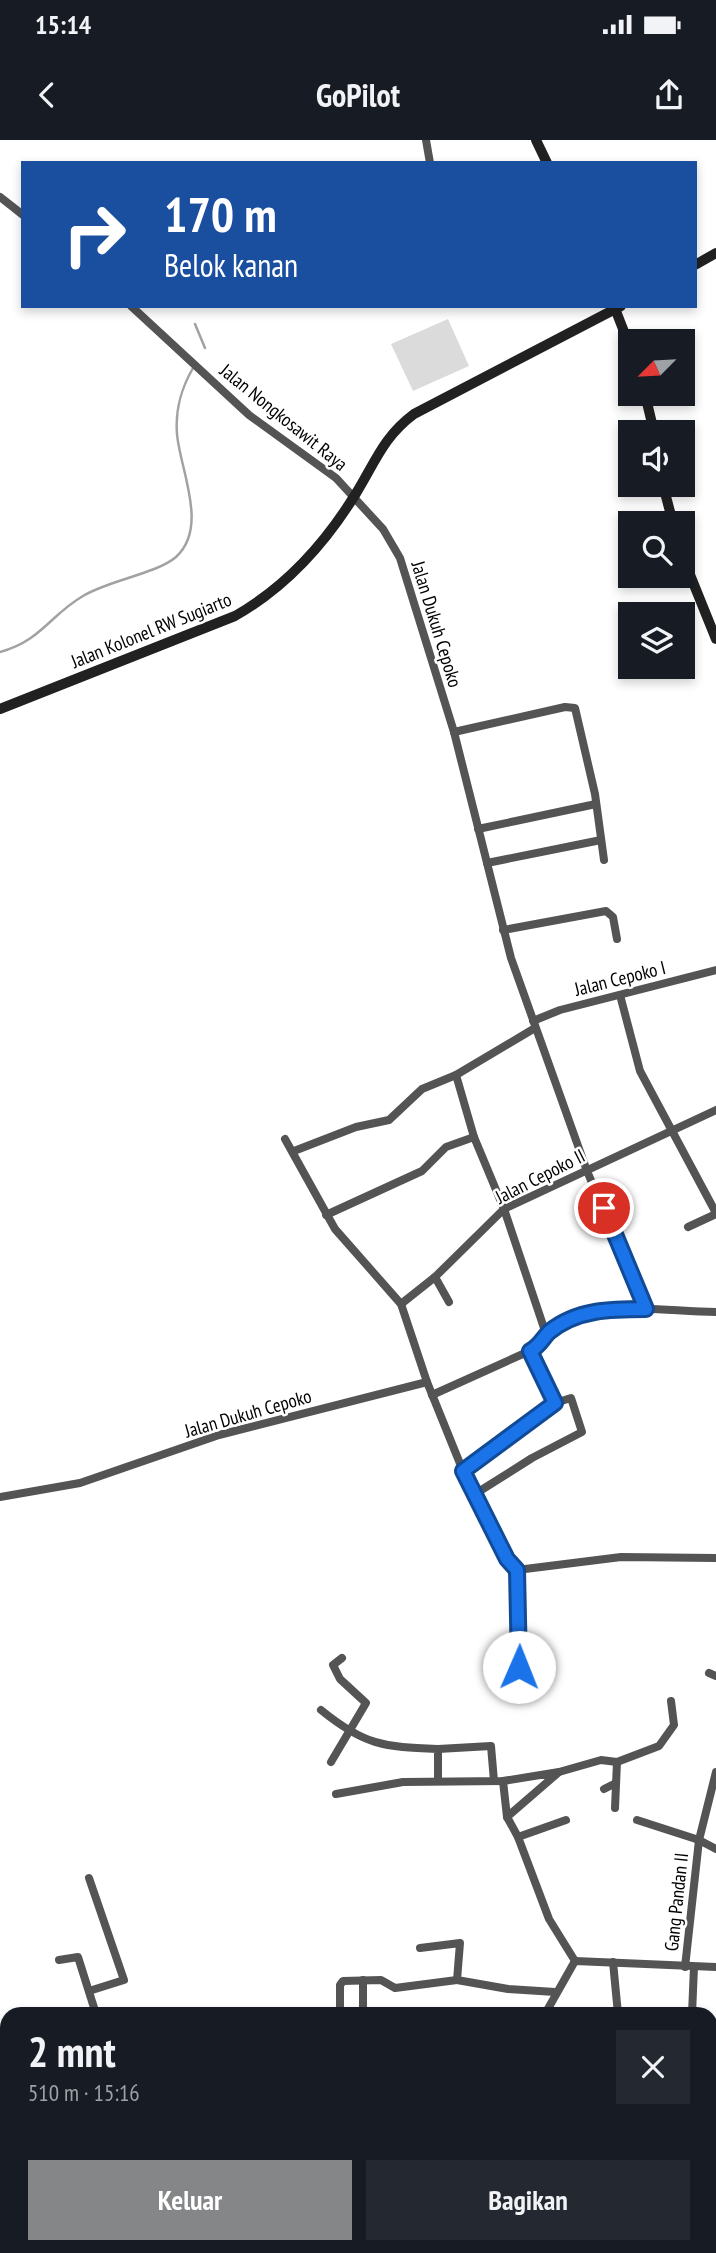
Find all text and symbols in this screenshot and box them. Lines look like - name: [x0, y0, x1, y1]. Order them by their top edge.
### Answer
- text: 15:14: [35, 8, 91, 41]
- text: GoPilot: [316, 74, 400, 116]
- icon: back: [28, 76, 66, 114]
- icon: share: [650, 76, 688, 114]
- text: 170 m: [164, 182, 277, 246]
- icon: right: [49, 189, 140, 280]
- text: Belok kanan: [164, 244, 298, 286]
- north arrow: [618, 329, 695, 406]
- map controls: [618, 329, 695, 679]
- street label: Jalan Nongkosawit Raya: [215, 358, 353, 476]
- button: sound: [618, 420, 695, 497]
- button: search: [618, 511, 695, 588]
- street label: Jalan Dukuh Cepoko: [406, 557, 468, 690]
- street label: Jalan Kolonel RW Sugiarto: [66, 587, 235, 674]
- button: layers: [618, 602, 695, 679]
- street label: Jalan Cepoko I: [571, 955, 668, 1001]
- street label: Jalan Cepoko II: [490, 1143, 589, 1209]
- pin: [574, 1178, 634, 1238]
- icon: arrive: [585, 1189, 623, 1227]
- street label: Jalan Dukuh Cepoko: [181, 1383, 314, 1443]
- position arrow: [482, 1630, 556, 1704]
- street label: Gang Pandan II: [659, 1852, 693, 1952]
- text: 2 mnt: [28, 2024, 116, 2079]
- button: close: [616, 2030, 690, 2104]
- text: 510 m · 15:16: [28, 2078, 140, 2107]
- button: Keluar: [28, 2160, 352, 2240]
- button: Bagikan: [366, 2160, 690, 2240]

